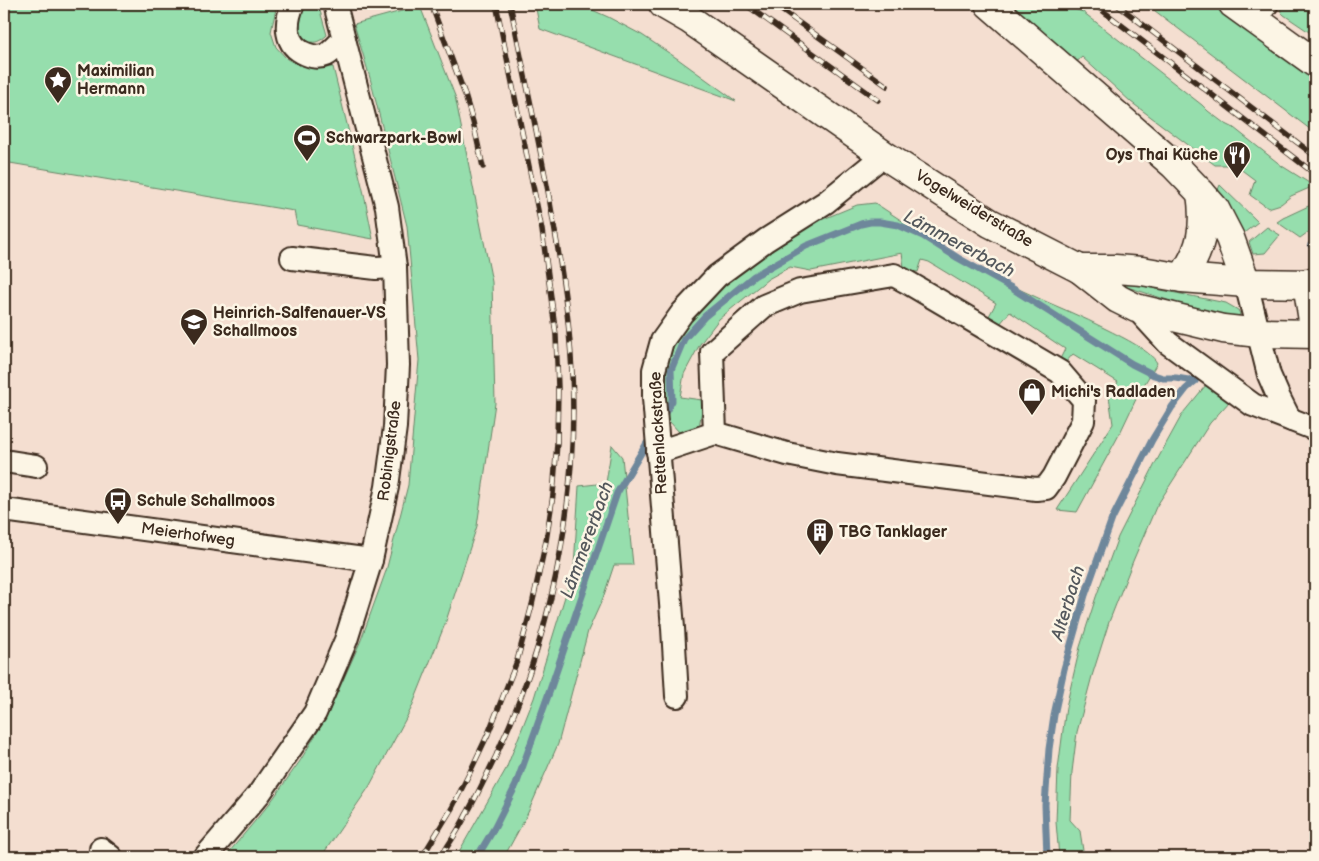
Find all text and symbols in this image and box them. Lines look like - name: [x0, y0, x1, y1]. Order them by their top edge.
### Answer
- place label: Maximilian Hermann: [77, 62, 155, 99]
- place icon: Maximilian Hermann: [43, 65, 73, 104]
- sports icon: Schwarzpark-Bowl: [292, 123, 322, 162]
- place label: Schwarzpark-Bowl: [326, 129, 461, 148]
- restaurant icon: Oys Thai Küche: [1222, 140, 1252, 179]
- place label: Oys Thai Küche: [1106, 146, 1218, 165]
- street label: Vogelweiderstraße: [912, 166, 1037, 252]
- water label: Lämmererbach: [900, 206, 1018, 282]
- place label: Heinrich-Salfenauer-VS Schallmoos: [213, 304, 386, 341]
- school or university icon: Heinrich-Salfenauer-VS Schallmoos: [179, 307, 209, 346]
- street label: Rettenlackstraße: [646, 370, 672, 495]
- shop icon: Michi's Radladen: [1017, 377, 1047, 416]
- place label: Michi's Radladen: [1051, 383, 1176, 402]
- street label: Robinigstraße: [374, 399, 406, 502]
- water label: Lämmererbach: [556, 479, 618, 601]
- bus stop icon: Schule Schallmoos: [103, 486, 133, 525]
- place label: Schule Schallmoos: [137, 492, 275, 511]
- building icon: TBG Tanklager: [805, 517, 835, 556]
- street label: Meierhofweg: [140, 519, 236, 551]
- place label: TBG Tanklager: [839, 523, 948, 542]
- water label: Alterbach: [1046, 563, 1089, 644]

